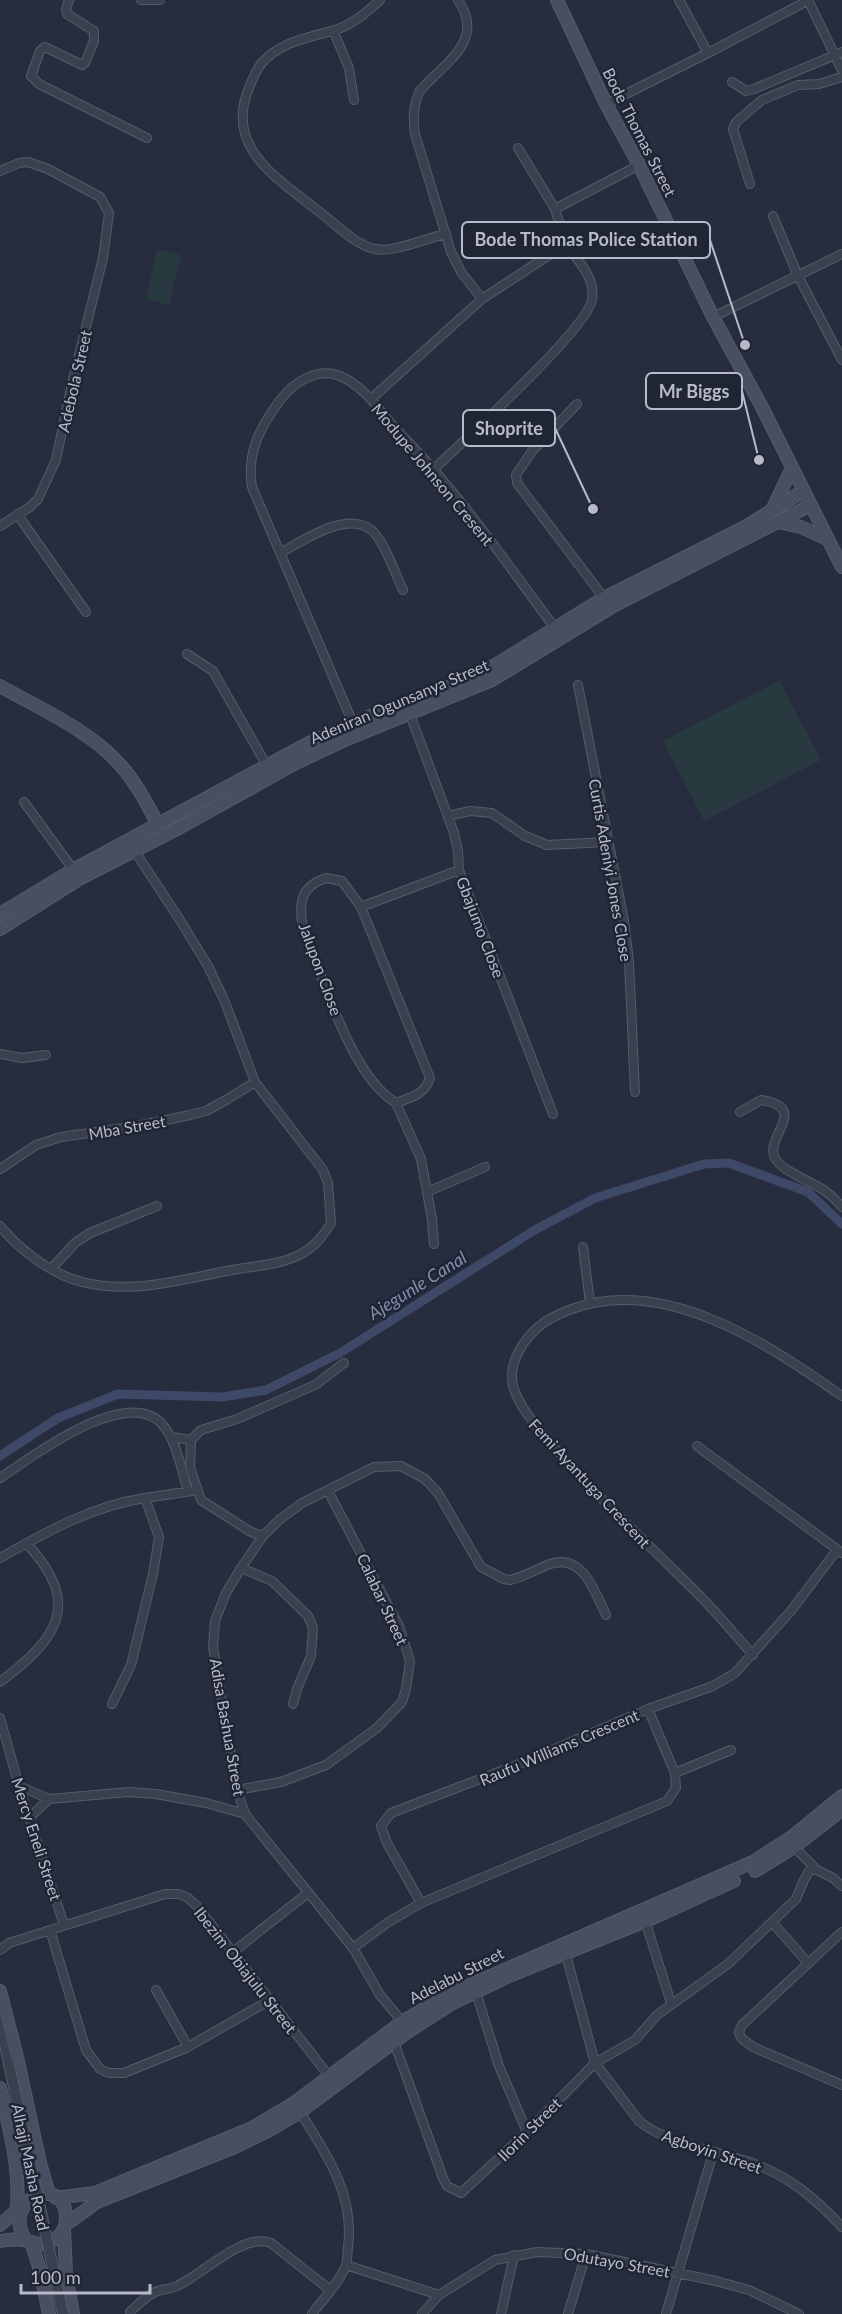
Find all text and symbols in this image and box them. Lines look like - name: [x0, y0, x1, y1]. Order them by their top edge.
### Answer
- street label: Bode Thomas Street: [599, 64, 681, 200]
- callout: Bode Thomas Police Station: [462, 222, 710, 258]
- text: Bode Thomas Police Station: [474, 228, 698, 250]
- street label: Adebola Street: [53, 328, 95, 434]
- callout: Mr Biggs: [646, 373, 742, 409]
- text: Mr Biggs: [659, 380, 729, 402]
- street label: Modupe Johnson Cresent: [368, 399, 498, 549]
- callout: Shoprite: [463, 410, 555, 446]
- text: Shoprite: [475, 417, 543, 439]
- street label: Adeniran Ogunsanya Street: [307, 655, 491, 747]
- street label: Curtis Adeniyi Jones Close: [586, 777, 636, 963]
- street label: Gbajumo Close: [453, 874, 509, 980]
- street label: Jalupon Close: [295, 920, 347, 1018]
- street label: Mba Street: [87, 1111, 167, 1143]
- water label: Ajegunle Canal: [363, 1246, 470, 1324]
- street label: Femi Ayantuga Crescent: [525, 1415, 655, 1552]
- street label: Calabar Street: [353, 1550, 413, 1648]
- street label: Adisa Bashua Street: [207, 1657, 250, 1798]
- street label: Raufu Williams Crescent: [477, 1705, 642, 1789]
- street label: Mercy Eneli Street: [8, 1775, 66, 1903]
- street label: Ibezim Obiajulu Street: [191, 1903, 301, 2037]
- street label: Adelabu Street: [405, 1943, 507, 2007]
- street label: Ilorin Street: [493, 2093, 565, 2165]
- street label: Alhaji Masha Road: [8, 2102, 54, 2232]
- street label: Agboyin Street: [660, 2125, 765, 2177]
- street label: Odutayo Street: [562, 2243, 672, 2281]
- scale bar: [21, 2257, 150, 2295]
- text: 100 m: [30, 2266, 81, 2288]

